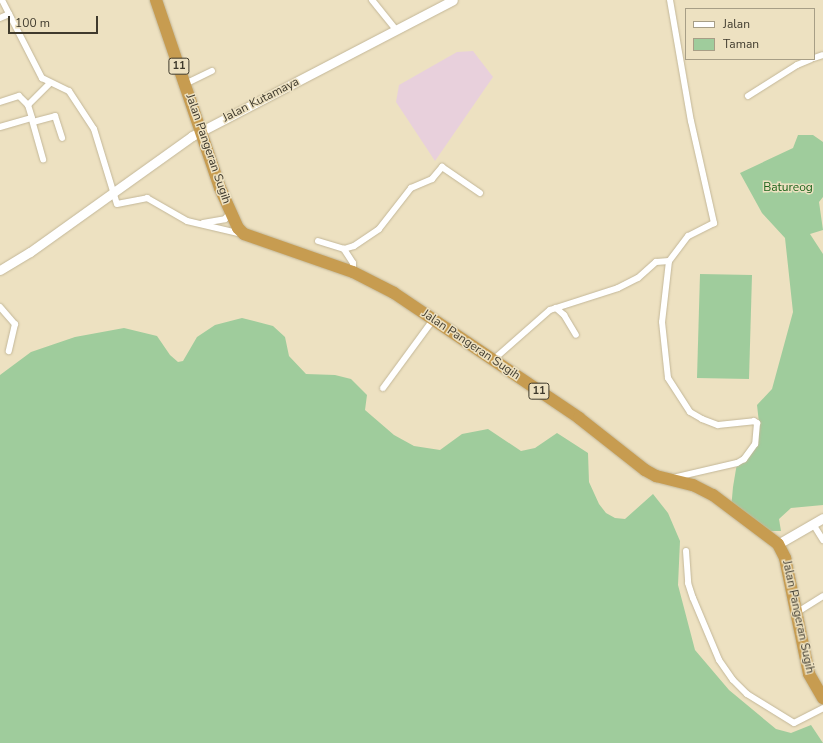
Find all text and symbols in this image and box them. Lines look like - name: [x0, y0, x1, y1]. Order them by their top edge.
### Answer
- scale bar: [10, 8, 100, 34]
- legend: [685, 8, 815, 60]
- text: 100 m: [15, 15, 50, 31]
- text: Jalan: [723, 16, 750, 32]
- text: Taman: [723, 36, 759, 52]
- road number: 11: [168, 57, 190, 75]
- street label: Jalan Kutamaya: [220, 75, 302, 125]
- street label: Jalan Pangeran Sugih: [182, 92, 234, 206]
- park label: Batureog: [763, 181, 813, 195]
- street label: Jalan Pangeran Sugih: [419, 307, 523, 383]
- road number: 11: [528, 382, 550, 400]
- street label: Jalan Pangeran Sugih: [779, 559, 817, 675]

